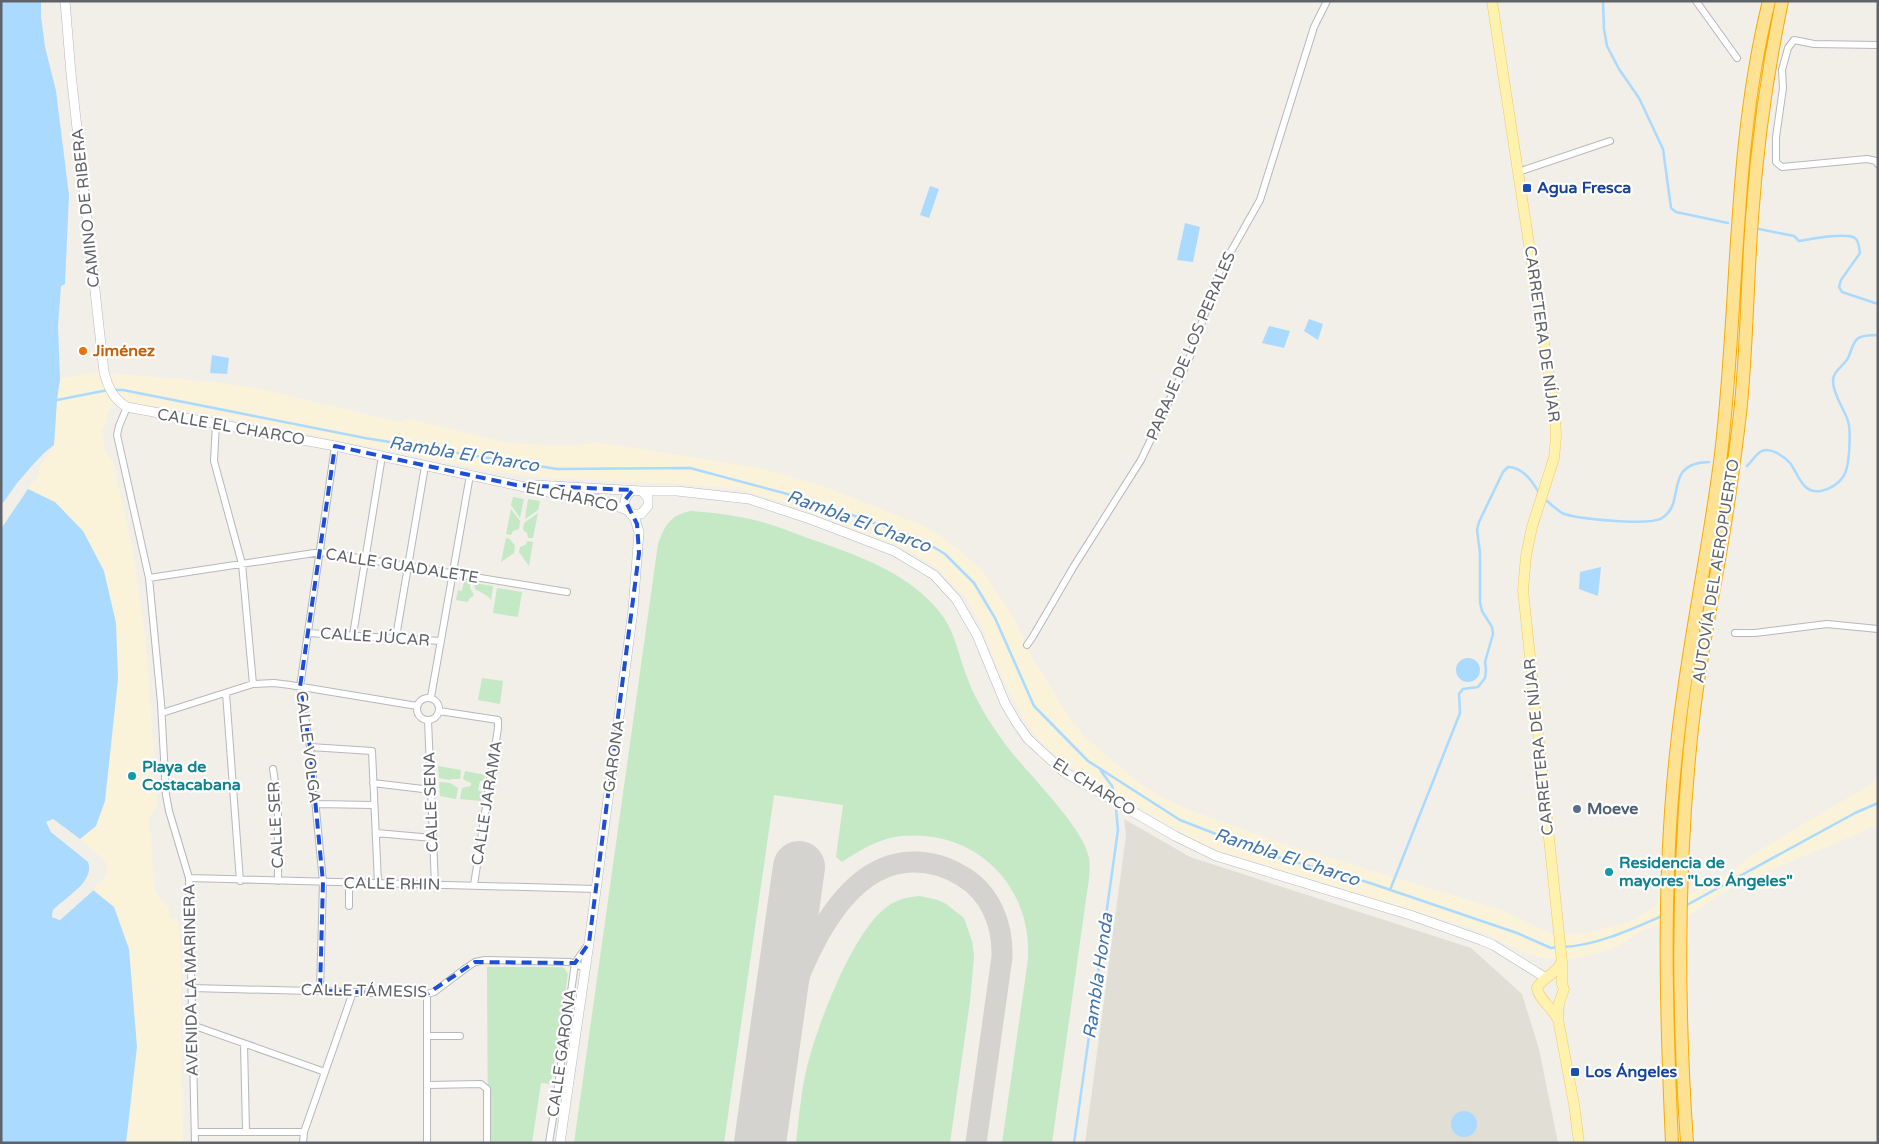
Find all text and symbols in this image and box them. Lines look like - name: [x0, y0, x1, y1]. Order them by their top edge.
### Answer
- street label: CAMINO DE RIBERA: [68, 127, 104, 289]
- place label: Agua Fresca: [1537, 178, 1631, 198]
- marker: Agua Fresca: [1521, 182, 1533, 194]
- street label: CARRETERA DE NÍJAR: [1520, 244, 1564, 424]
- street label: PARAJE DE LOS PERALES: [1142, 248, 1240, 443]
- place label: Jiménez: [92, 341, 155, 361]
- marker: Jiménez: [77, 345, 89, 357]
- street label: CALLE EL CHARCO: [156, 404, 306, 450]
- water label: Rambla El Charco: [388, 431, 542, 477]
- street label: AUTOVÍA DEL AEROPUERTO: [1688, 458, 1744, 684]
- street label: EL CHARCO: [524, 477, 620, 517]
- water label: Rambla El Charco: [784, 485, 935, 558]
- street label: CALLE GUADALETE: [324, 544, 480, 588]
- street label: CALLE JÚCAR: [319, 623, 431, 651]
- street label: CARRETERA DE NÍJAR: [1520, 657, 1558, 837]
- street label: CALLE VOLGA: [291, 690, 325, 804]
- street label: GARONA: [599, 718, 629, 794]
- street label: CALLE JARAMA: [467, 739, 507, 867]
- street label: CALLE SENA: [419, 751, 443, 853]
- street label: EL CHARCO: [1049, 754, 1139, 820]
- place label: Playa de Costacabana: [142, 757, 241, 795]
- marker: Playa de Costacabana: [126, 770, 138, 782]
- street label: CALLE SER: [264, 781, 288, 869]
- place label: Moeve: [1587, 799, 1638, 819]
- marker: Moeve: [1571, 803, 1583, 815]
- water label: Rambla El Charco: [1212, 823, 1363, 891]
- place label: Residencia de mayores "Los Ángeles": [1619, 853, 1793, 891]
- marker: Residencia de mayores "Los Ángeles": [1603, 866, 1615, 878]
- street label: CALLE RHIN: [343, 873, 441, 895]
- street label: AVENIDA LA MARINERA: [179, 884, 203, 1076]
- water label: Rambla Honda: [1078, 911, 1118, 1040]
- street label: CALLE TÁMESIS: [301, 980, 428, 1002]
- street label: CALLE GARONA: [543, 988, 581, 1118]
- place label: Los Ángeles: [1585, 1062, 1678, 1082]
- marker: Los Ángeles: [1569, 1066, 1581, 1078]

